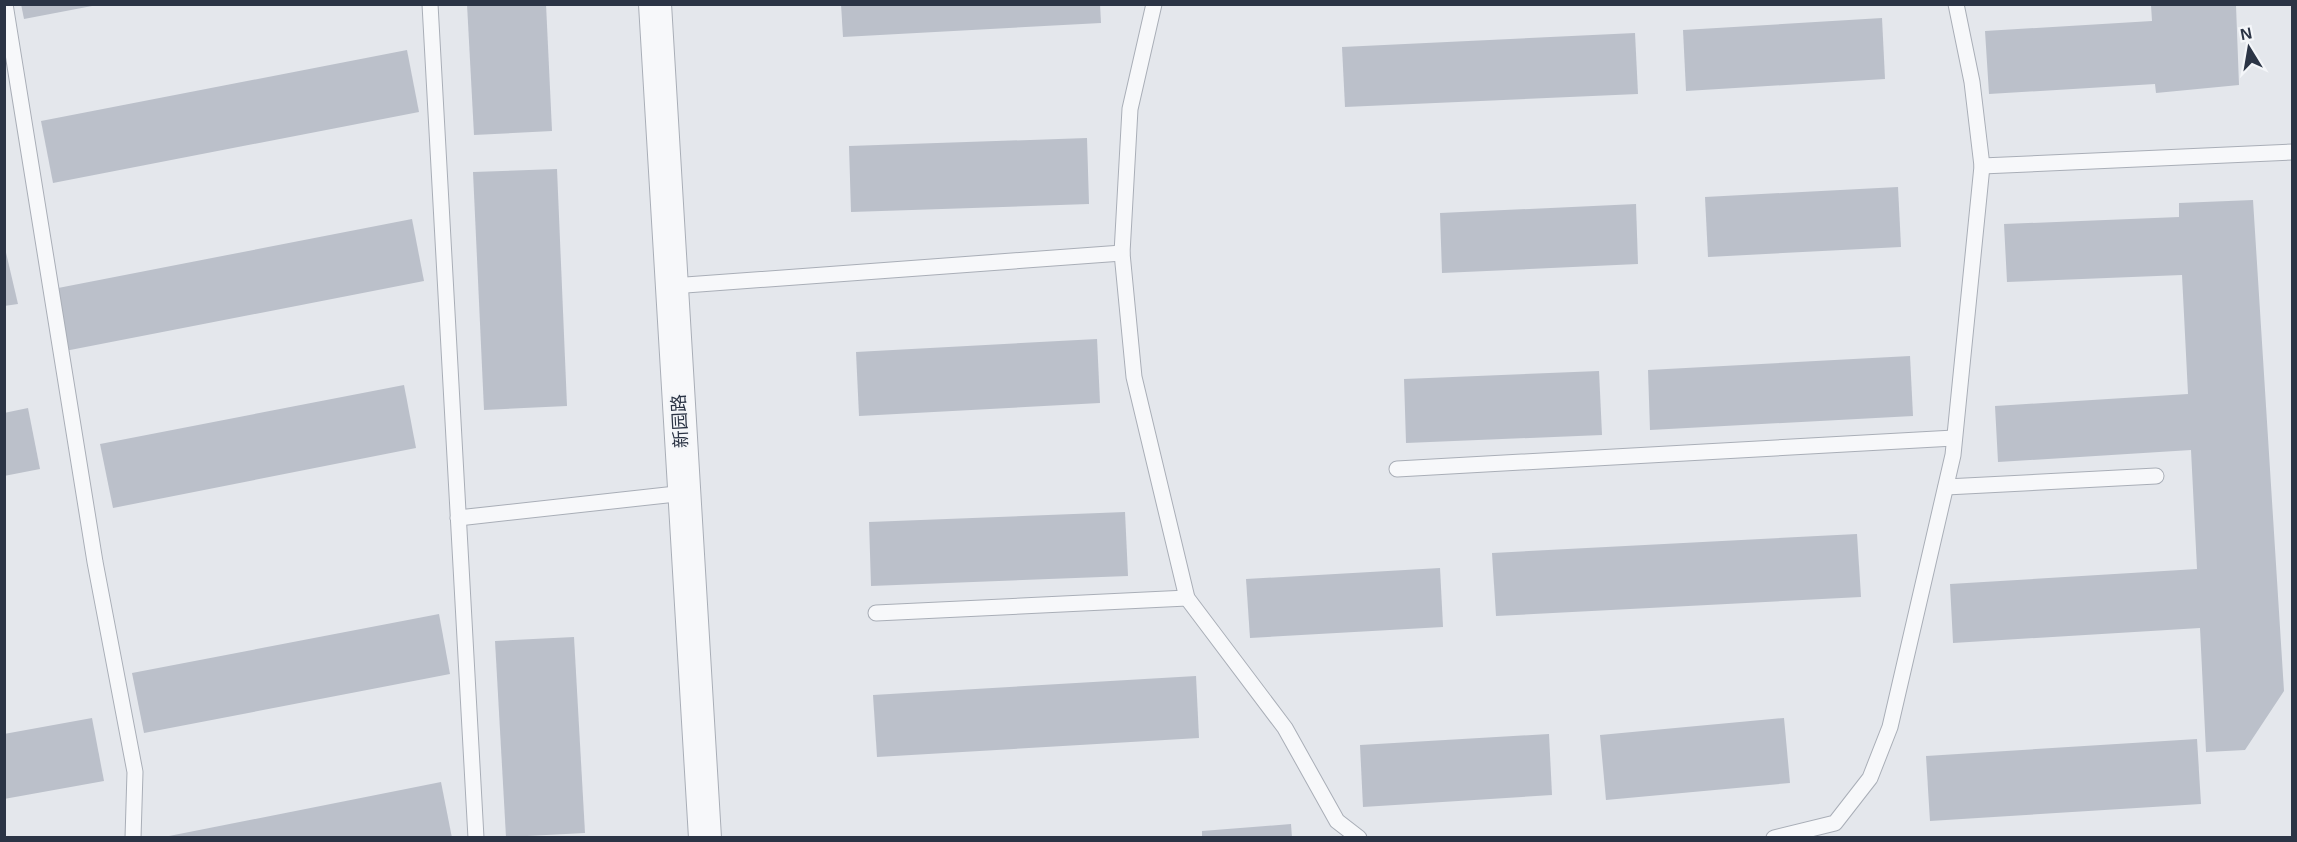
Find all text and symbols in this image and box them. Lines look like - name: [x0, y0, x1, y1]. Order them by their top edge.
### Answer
- north arrow: [2219, 18, 2279, 78]
- text: N: [2239, 24, 2254, 43]
- street label: 新园路: [669, 394, 691, 448]

